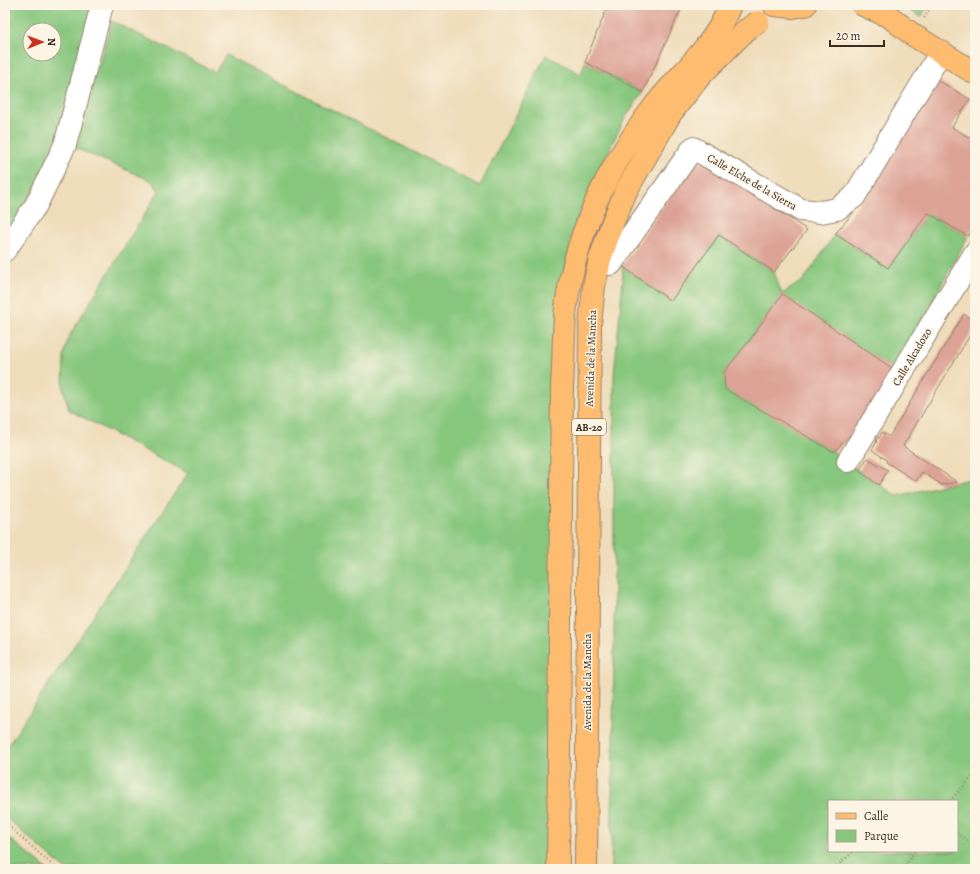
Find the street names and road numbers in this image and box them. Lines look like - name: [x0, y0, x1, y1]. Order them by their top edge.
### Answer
- street label: Calle Elche de la Sierra: [704, 150, 800, 214]
- street label: Avenida de la Mancha: [582, 308, 600, 408]
- street label: Calle Alcadozo: [889, 325, 935, 389]
- road number: AB-20: [572, 419, 606, 435]
- street label: Avenida de la Mancha: [580, 633, 595, 732]

